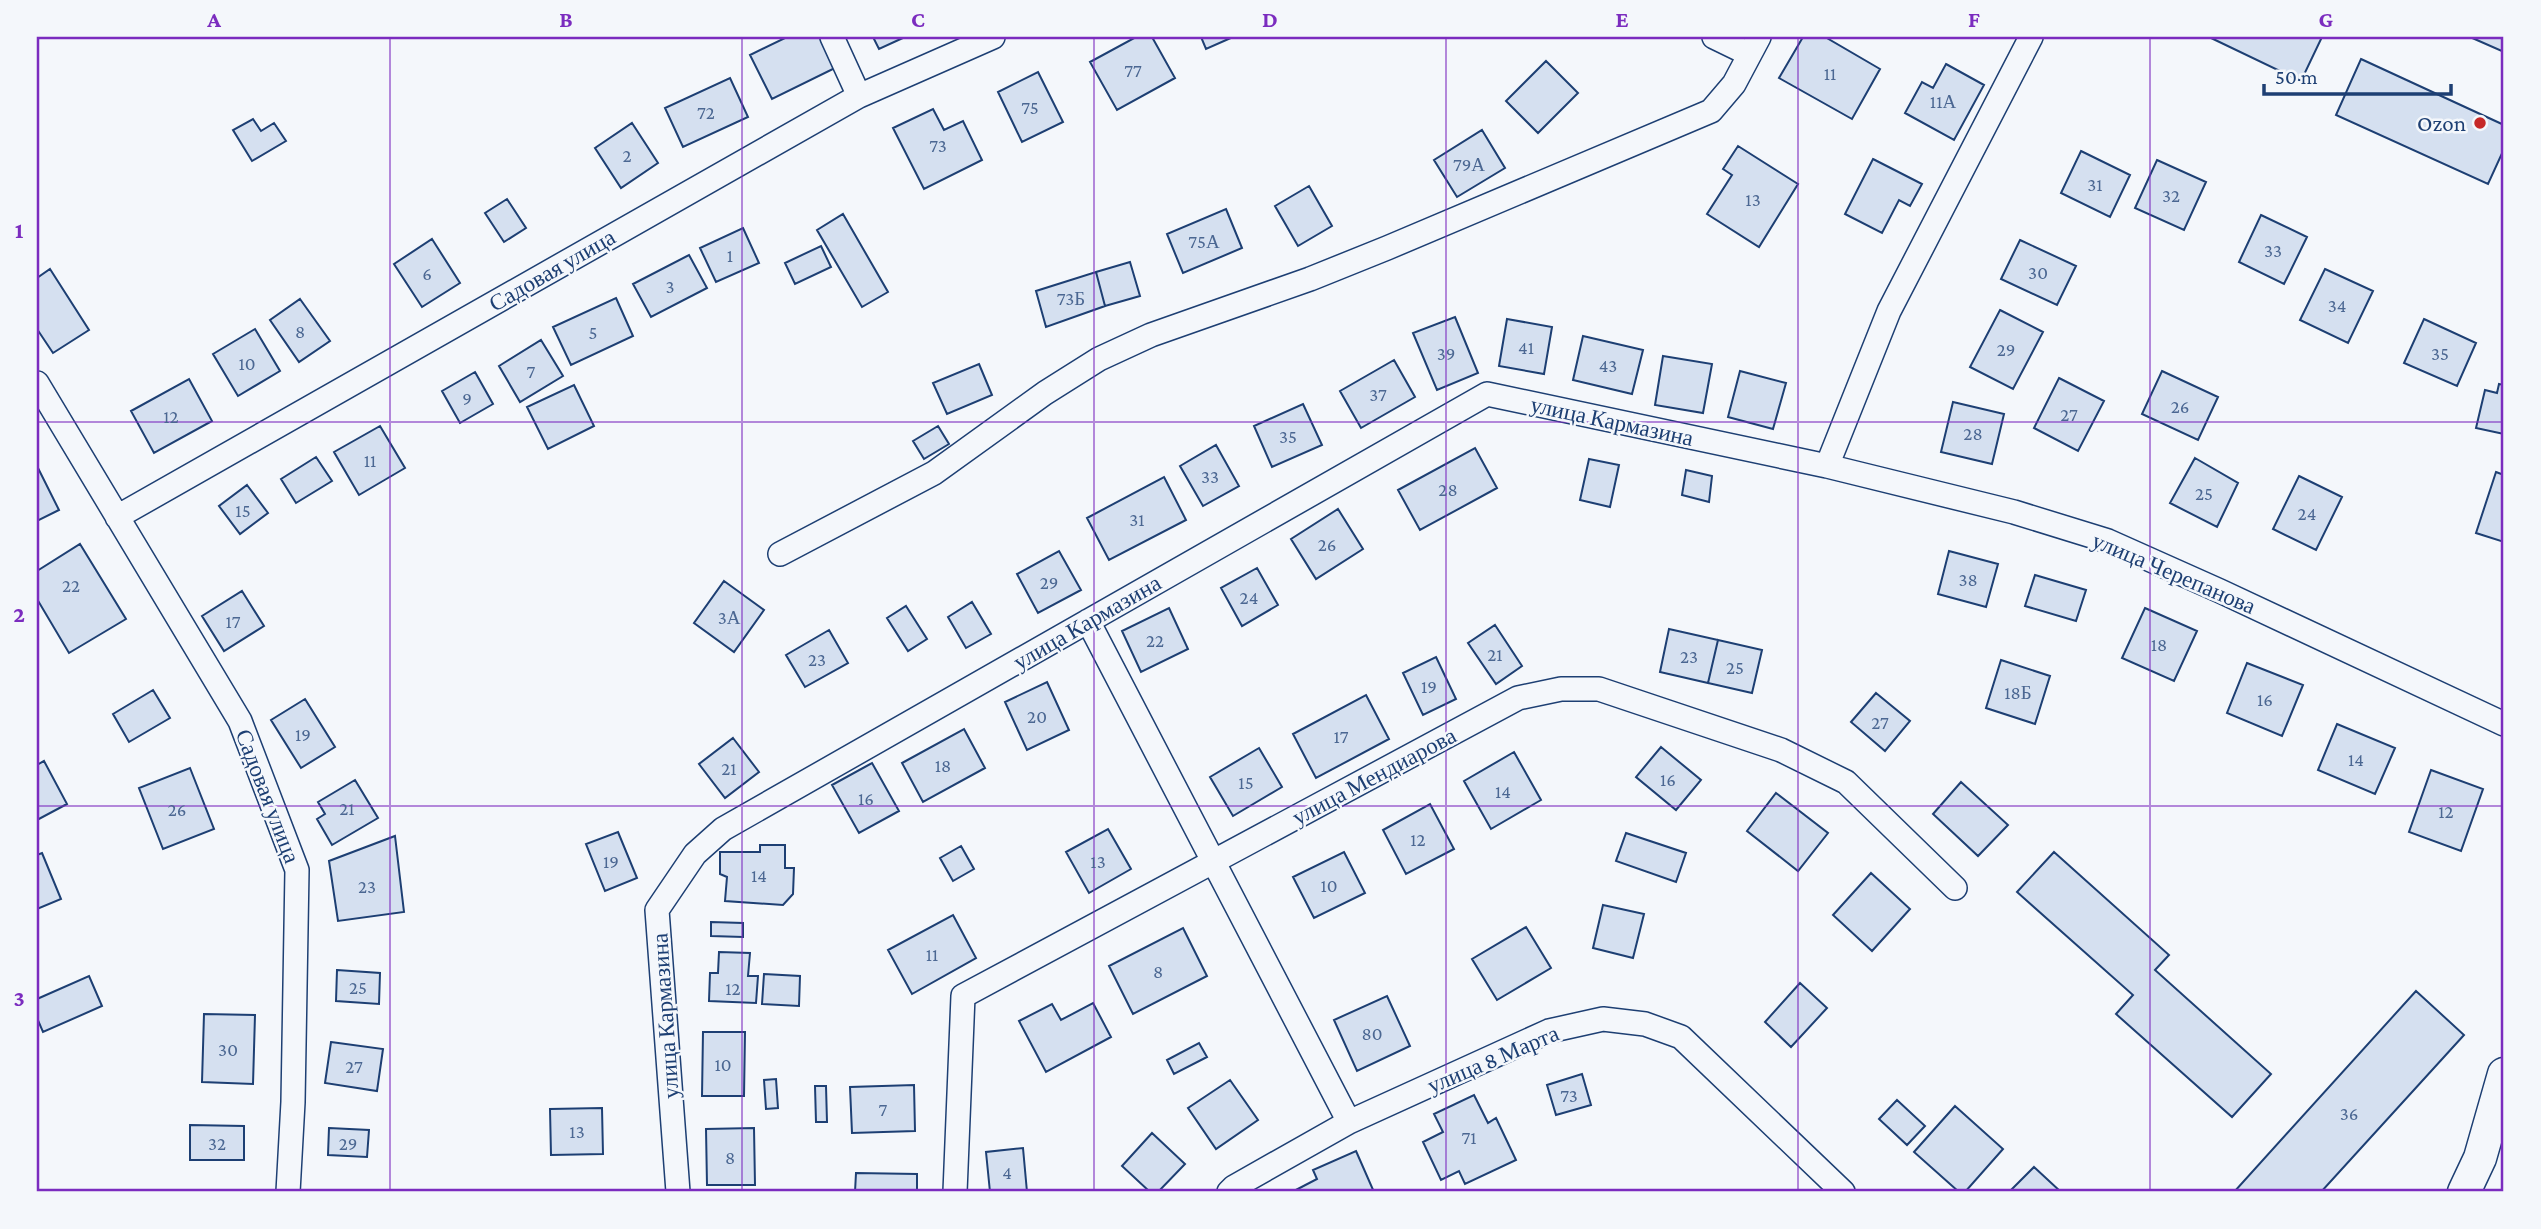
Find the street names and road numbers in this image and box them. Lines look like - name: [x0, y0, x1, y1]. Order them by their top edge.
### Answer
- street label: Садовая улица: [484, 223, 620, 317]
- street label: улица Кармазина: [1528, 391, 1696, 451]
- street label: улица Черепанова: [2088, 527, 2260, 619]
- street label: улица Кармазина: [1009, 569, 1165, 675]
- street label: улица Мендиарова: [1288, 722, 1460, 830]
- street label: Садовая улица: [231, 725, 305, 867]
- street label: улица Кармазина: [646, 932, 684, 1100]
- street label: улица 8 Марта: [1423, 1020, 1563, 1098]

